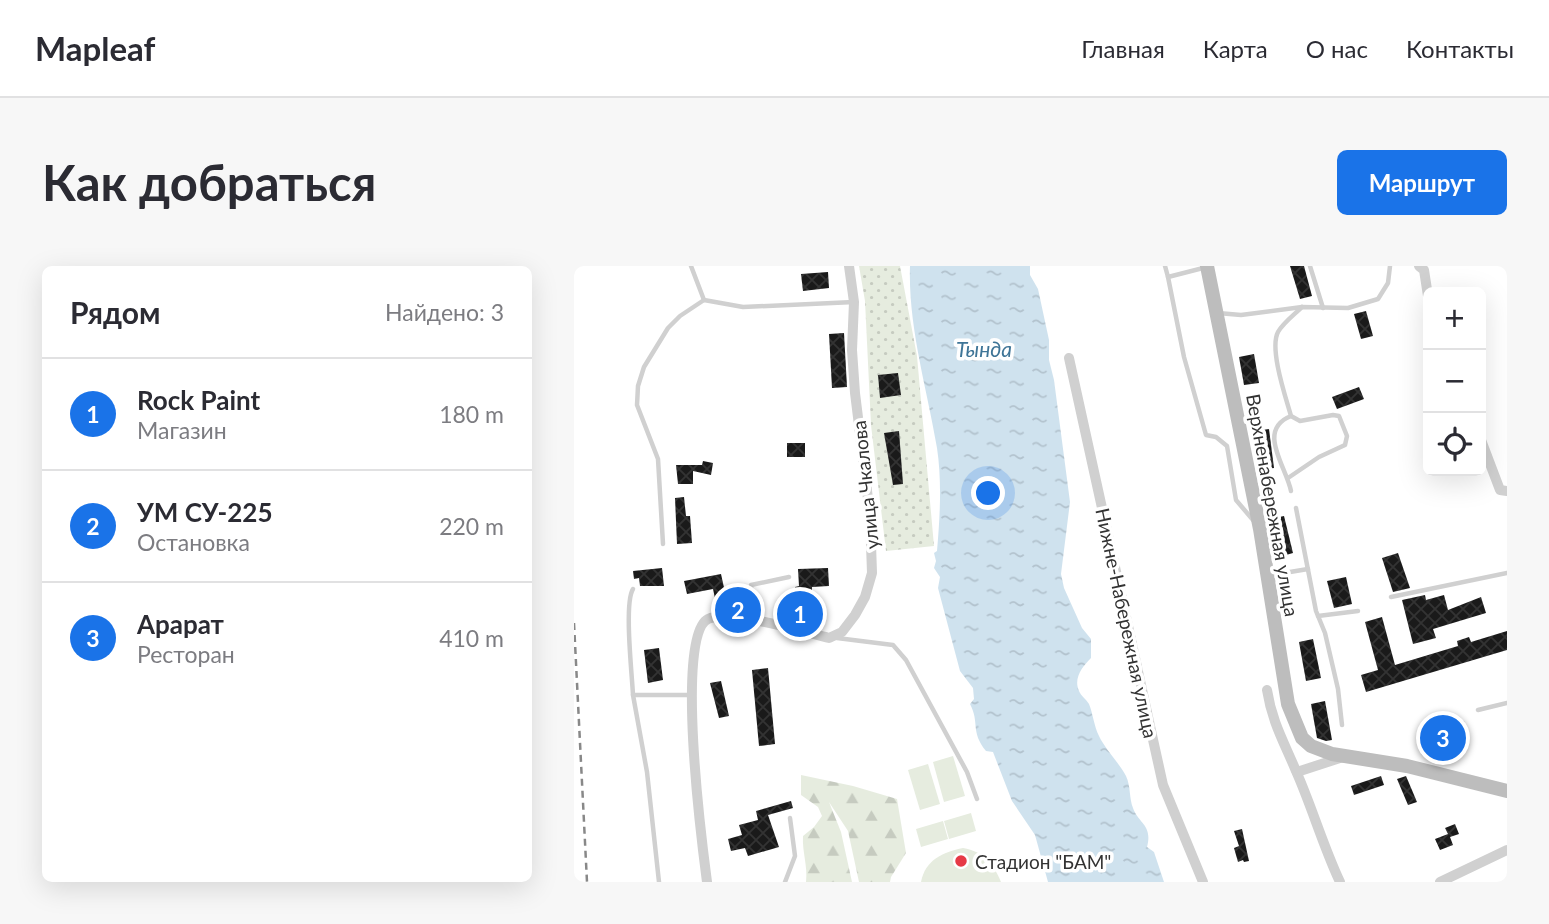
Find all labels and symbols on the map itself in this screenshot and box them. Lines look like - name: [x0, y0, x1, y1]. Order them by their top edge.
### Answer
- water label: Тында: [956, 336, 1012, 361]
- street label: Верхненабережная улица: [1242, 392, 1304, 618]
- street label: улица Чкалова: [847, 420, 883, 550]
- your location: [971, 476, 1005, 510]
- street label: Нижне-Набережная улица: [1091, 506, 1163, 740]
- pin: 2: [715, 584, 761, 636]
- pin: 1: [777, 588, 823, 640]
- pin: 3: [1420, 712, 1466, 764]
- place label: Стадион "БАМ": [975, 850, 1111, 873]
- marker: Стадион "БАМ": [953, 853, 969, 869]

